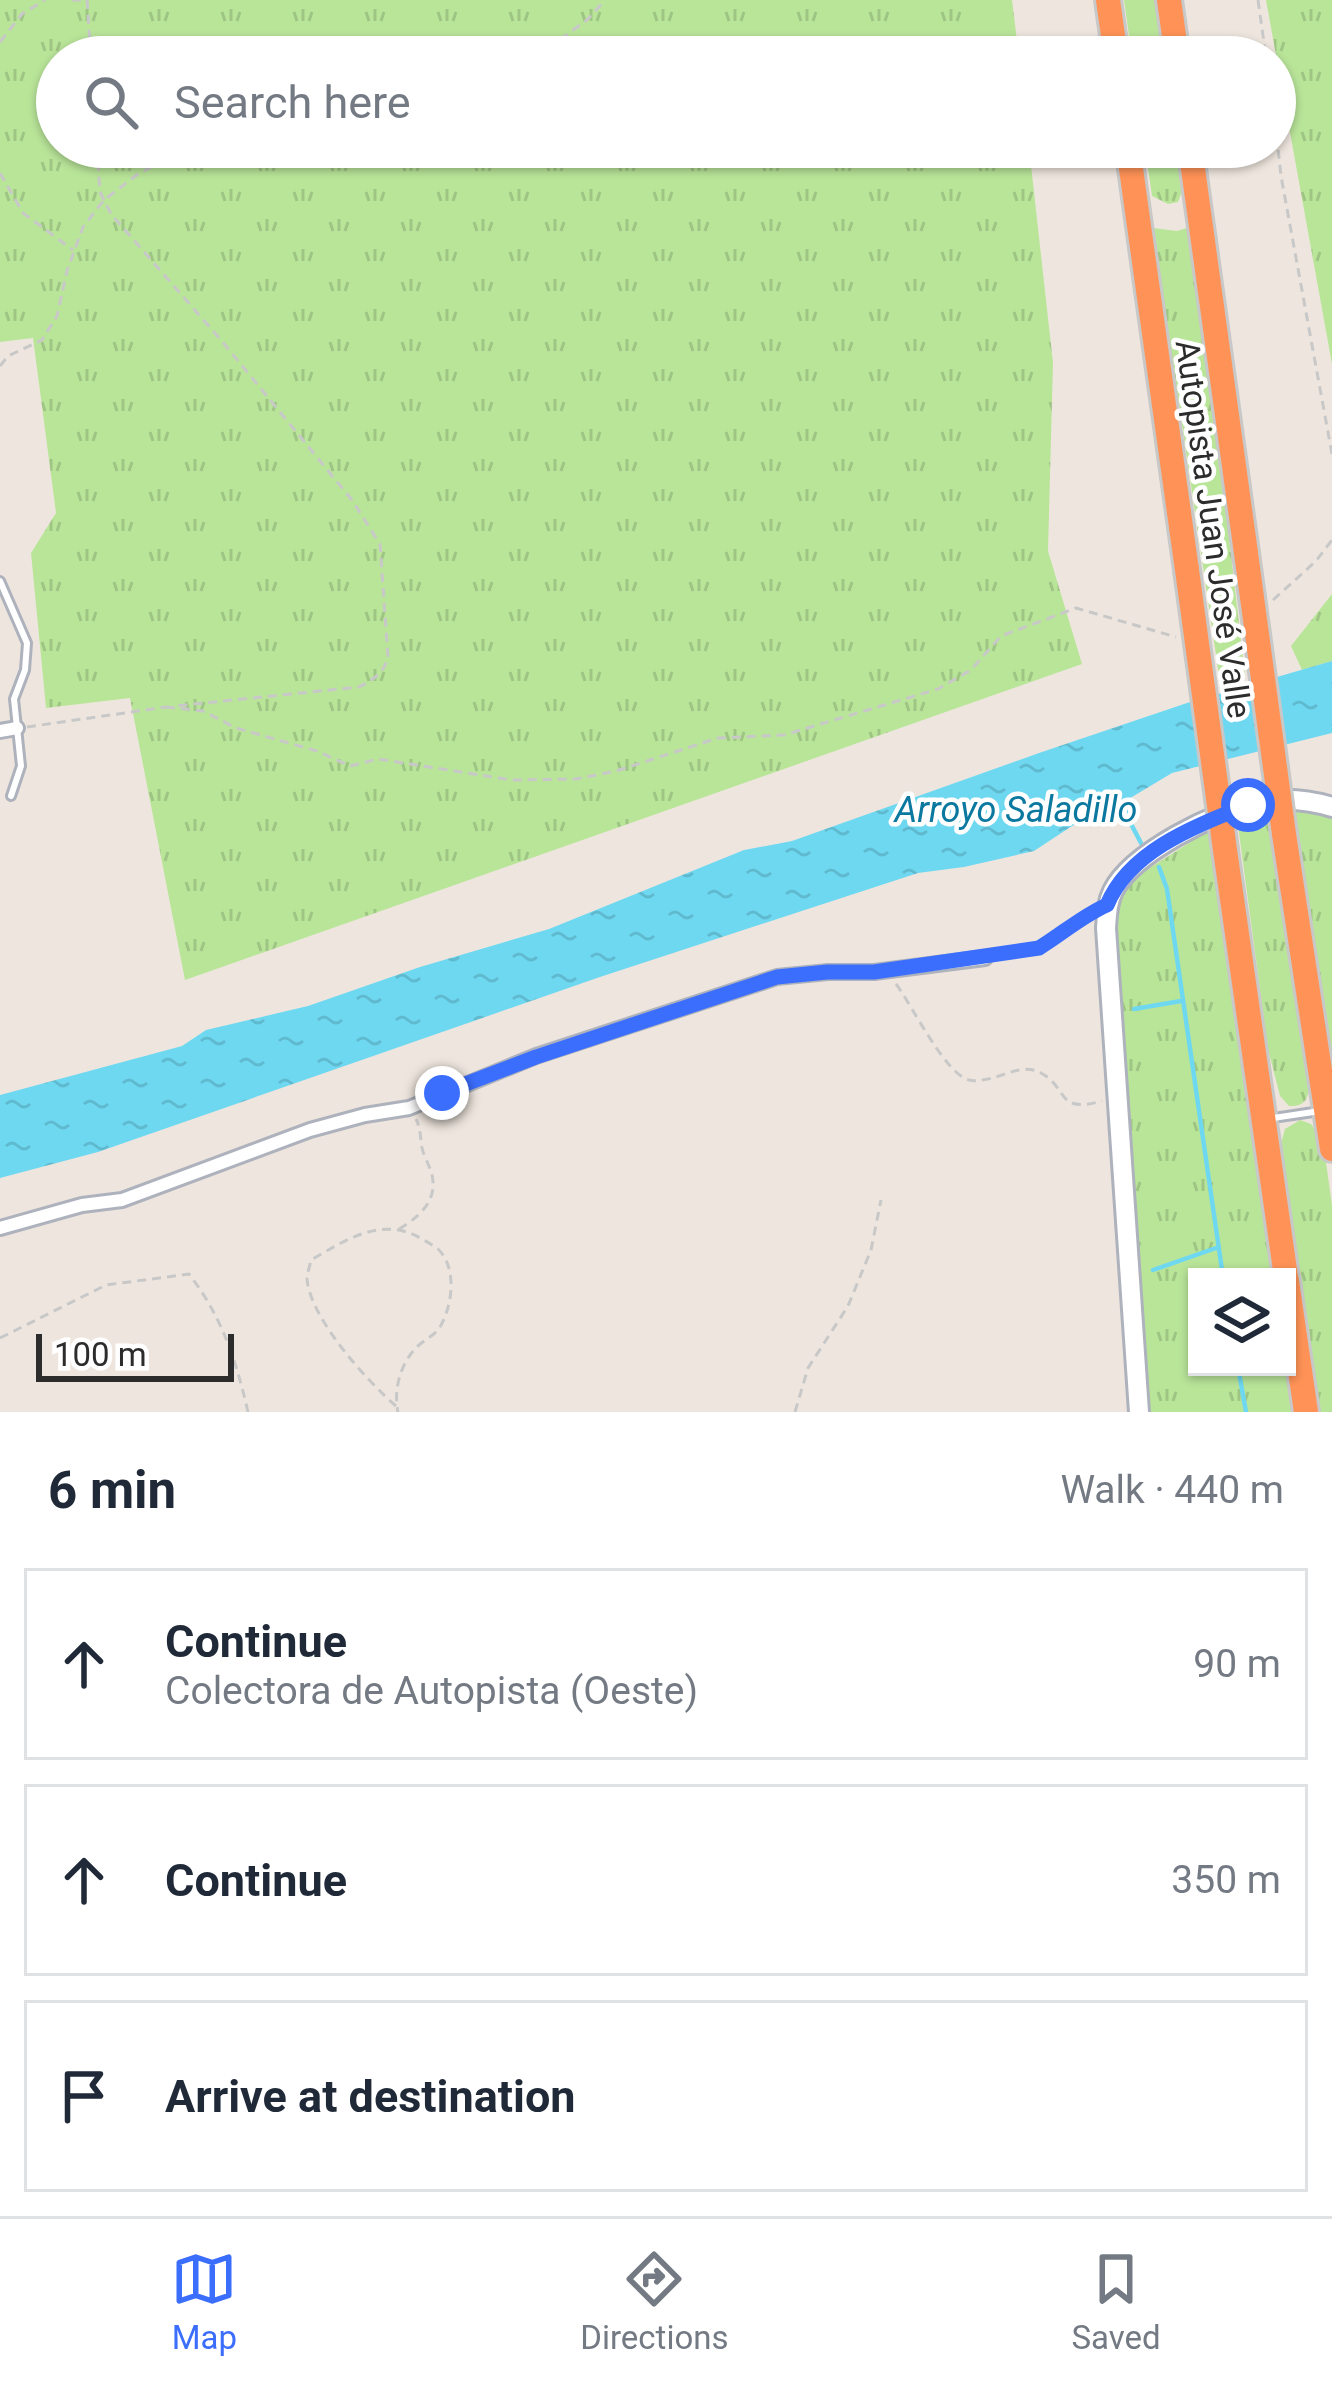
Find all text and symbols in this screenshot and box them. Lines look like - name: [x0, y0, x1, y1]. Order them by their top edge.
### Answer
- search box: [36, 36, 1296, 168]
- icon: search: [78, 69, 144, 135]
- text: Search here: [174, 76, 411, 129]
- street label: Autopista Juan José Valle: [1168, 337, 1259, 721]
- route start: [1221, 778, 1275, 832]
- water label: Arroyo Saladillo: [892, 789, 1138, 831]
- route end: [415, 1066, 469, 1120]
- map controls: [1188, 1268, 1296, 1376]
- button: layers: [1188, 1268, 1296, 1376]
- scale bar: [36, 1328, 234, 1381]
- text: 100 m: [54, 1335, 147, 1374]
- text: 6 min: [48, 1461, 176, 1520]
- text: Walk · 440 m: [1060, 1467, 1284, 1513]
- text: Continue: [165, 1615, 347, 1668]
- icon: ahead: [51, 1631, 117, 1697]
- text: 90 m: [1193, 1641, 1281, 1687]
- text: Colectora de Autopista (Oeste): [165, 1668, 698, 1714]
- icon: ahead: [51, 1847, 117, 1913]
- text: Continue: [165, 1854, 347, 1907]
- text: 350 m: [1171, 1857, 1281, 1903]
- icon: arrive: [51, 2063, 117, 2129]
- text: Arrive at destination: [165, 2070, 576, 2123]
- tab: Map: [171, 2246, 237, 2357]
- tab: Directions: [580, 2246, 729, 2357]
- tab: Saved: [1071, 2246, 1161, 2357]

